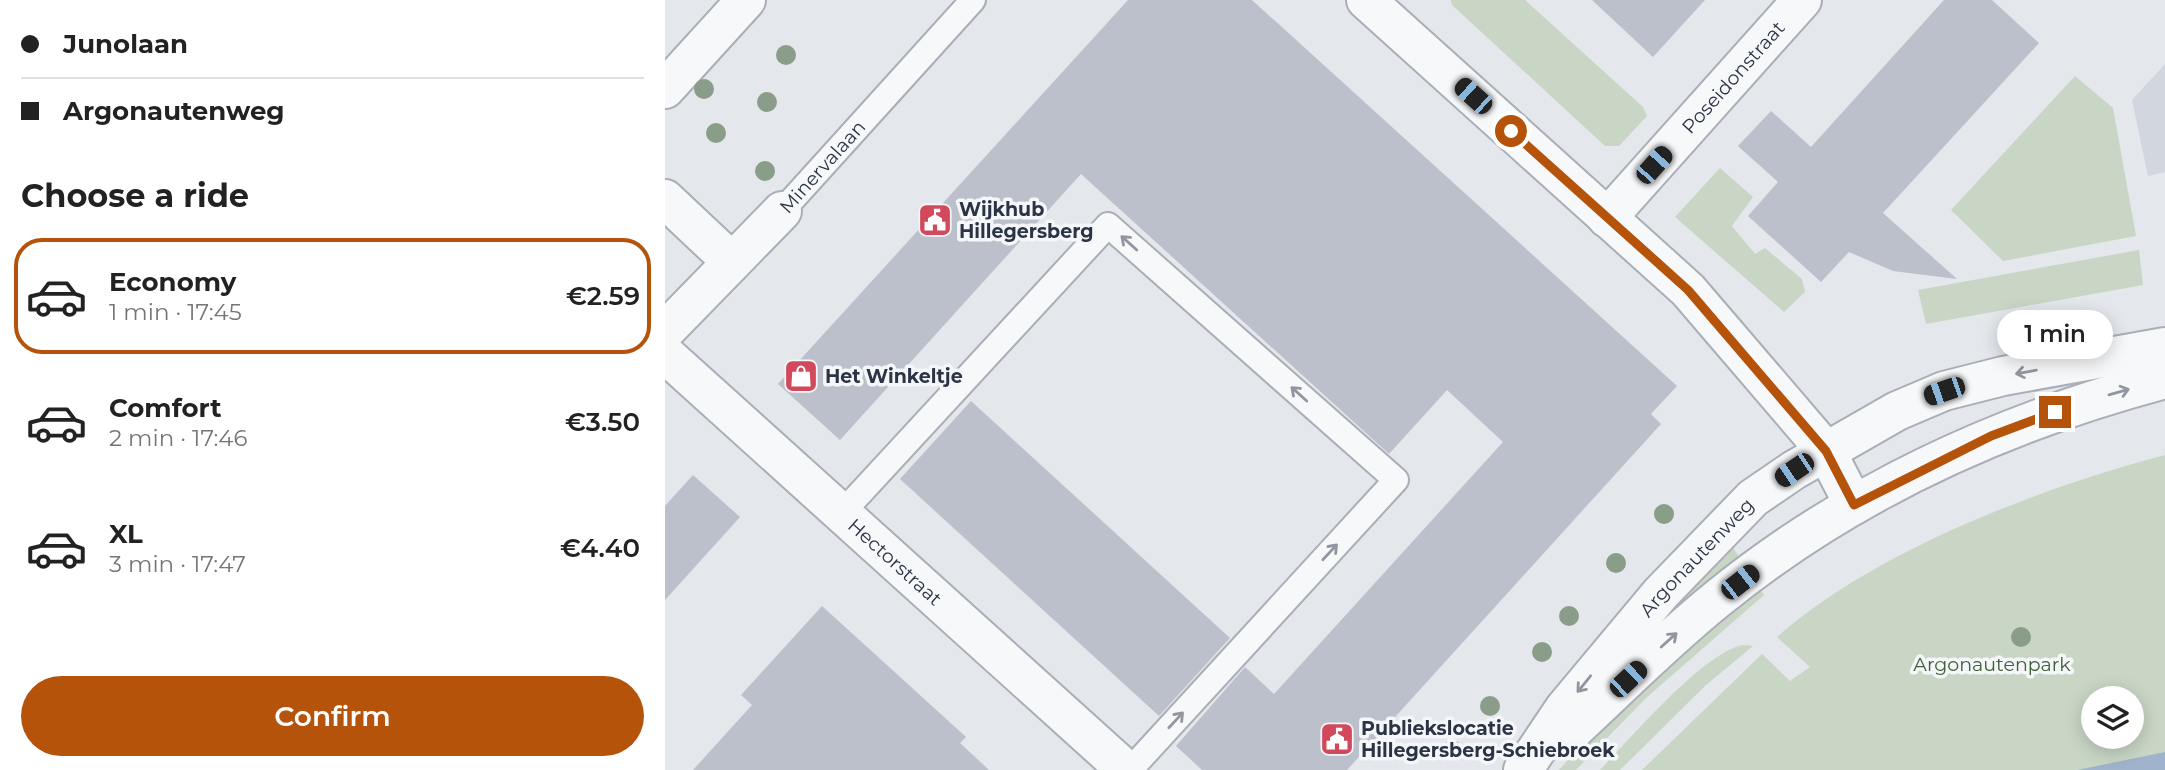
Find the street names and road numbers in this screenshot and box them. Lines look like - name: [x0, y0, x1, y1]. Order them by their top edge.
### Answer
- street label: Poseidonstraat: [1677, 16, 1789, 138]
- street label: Minervalaan: [774, 115, 870, 218]
- street label: Argonautenweg: [1635, 493, 1758, 621]
- street label: Hectorstraat: [843, 513, 947, 610]

